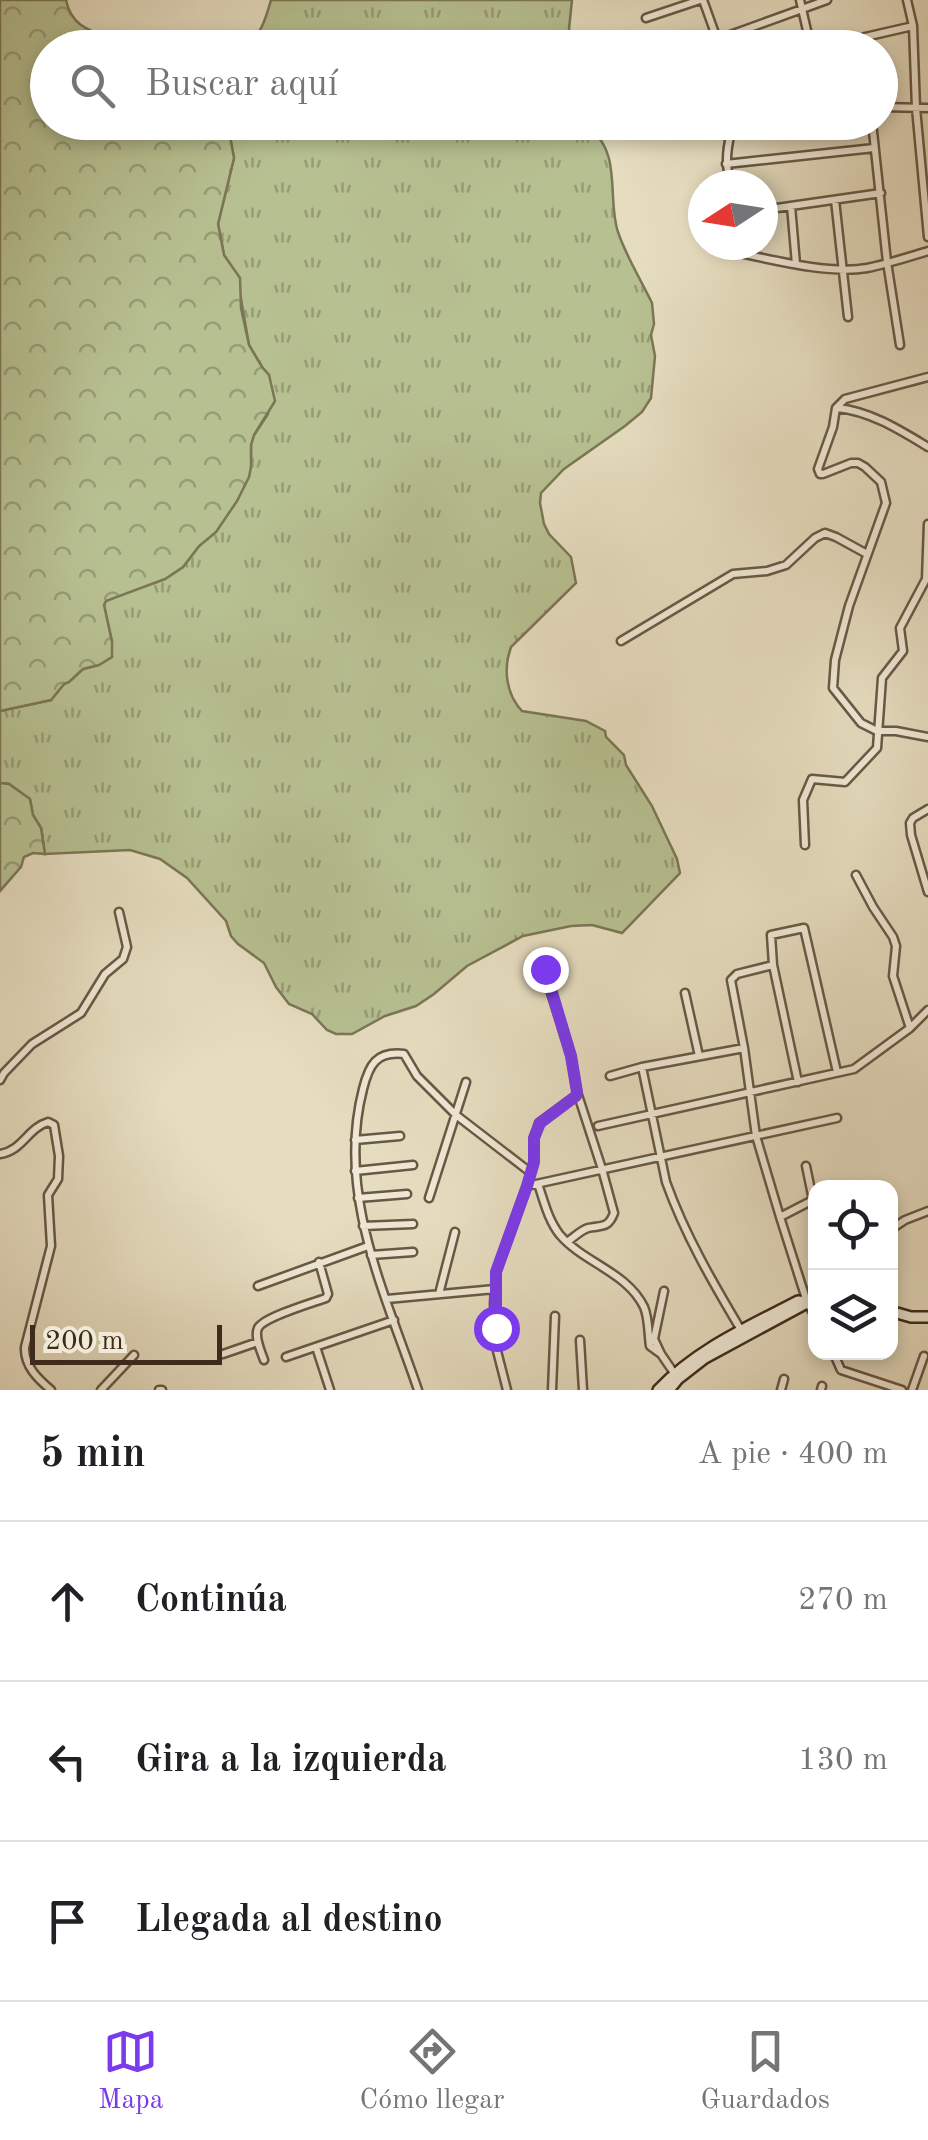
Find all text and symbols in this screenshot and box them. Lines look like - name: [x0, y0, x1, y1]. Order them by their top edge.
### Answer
- search box: [30, 30, 898, 140]
- icon: search: [65, 58, 120, 113]
- text: Buscar aquí: [145, 66, 338, 104]
- north arrow: [688, 170, 778, 260]
- route end: [523, 947, 569, 993]
- map controls: [808, 1180, 898, 1360]
- button: locate: [808, 1180, 898, 1270]
- button: layers: [808, 1270, 898, 1360]
- route start: [474, 1306, 520, 1352]
- scale bar: [30, 1320, 222, 1364]
- text: 200 m: [45, 1328, 124, 1356]
- text: 5 min: [40, 1434, 146, 1476]
- text: A pie · 400 m: [698, 1439, 888, 1471]
- icon: ahead: [40, 1574, 95, 1629]
- text: Continúa: [135, 1582, 287, 1620]
- text: 270 m: [798, 1585, 888, 1617]
- icon: left: [40, 1734, 95, 1789]
- text: Gira a la izquierda: [135, 1742, 447, 1780]
- text: 130 m: [798, 1745, 888, 1777]
- icon: arrive: [40, 1894, 95, 1949]
- text: Llegada al destino: [135, 1902, 443, 1940]
- tab: Mapa: [98, 2024, 164, 2119]
- tab: Cómo llegar: [360, 2024, 505, 2119]
- tab: Guardados: [700, 2024, 830, 2119]

